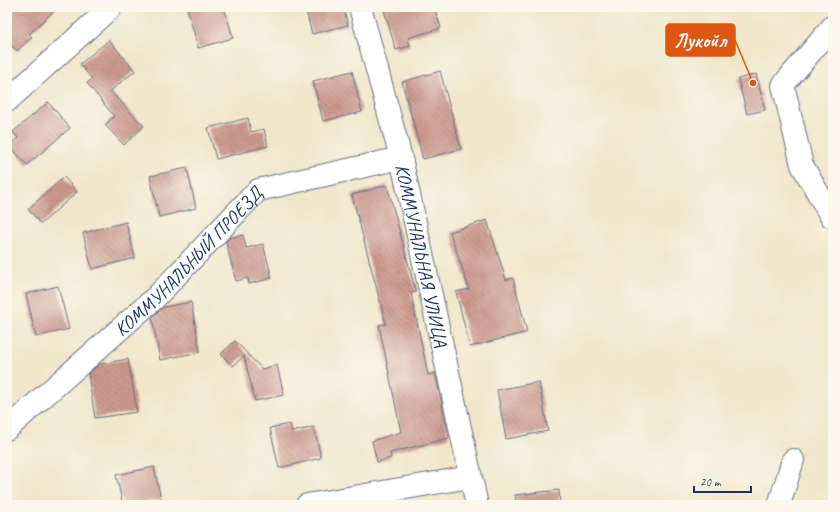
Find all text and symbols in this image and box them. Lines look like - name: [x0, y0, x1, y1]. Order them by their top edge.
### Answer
- callout: Лукойл: [666, 24, 735, 56]
- text: Лукойл: [674, 28, 728, 53]
- street label: КОММУНАЛЬНАЯ УЛИЦА: [390, 162, 453, 350]
- street label: КОММУНАЛЬНЫЙ ПРОЕЗД: [110, 180, 269, 342]
- scale bar: [694, 468, 751, 494]
- text: 20 m: [700, 474, 722, 490]

